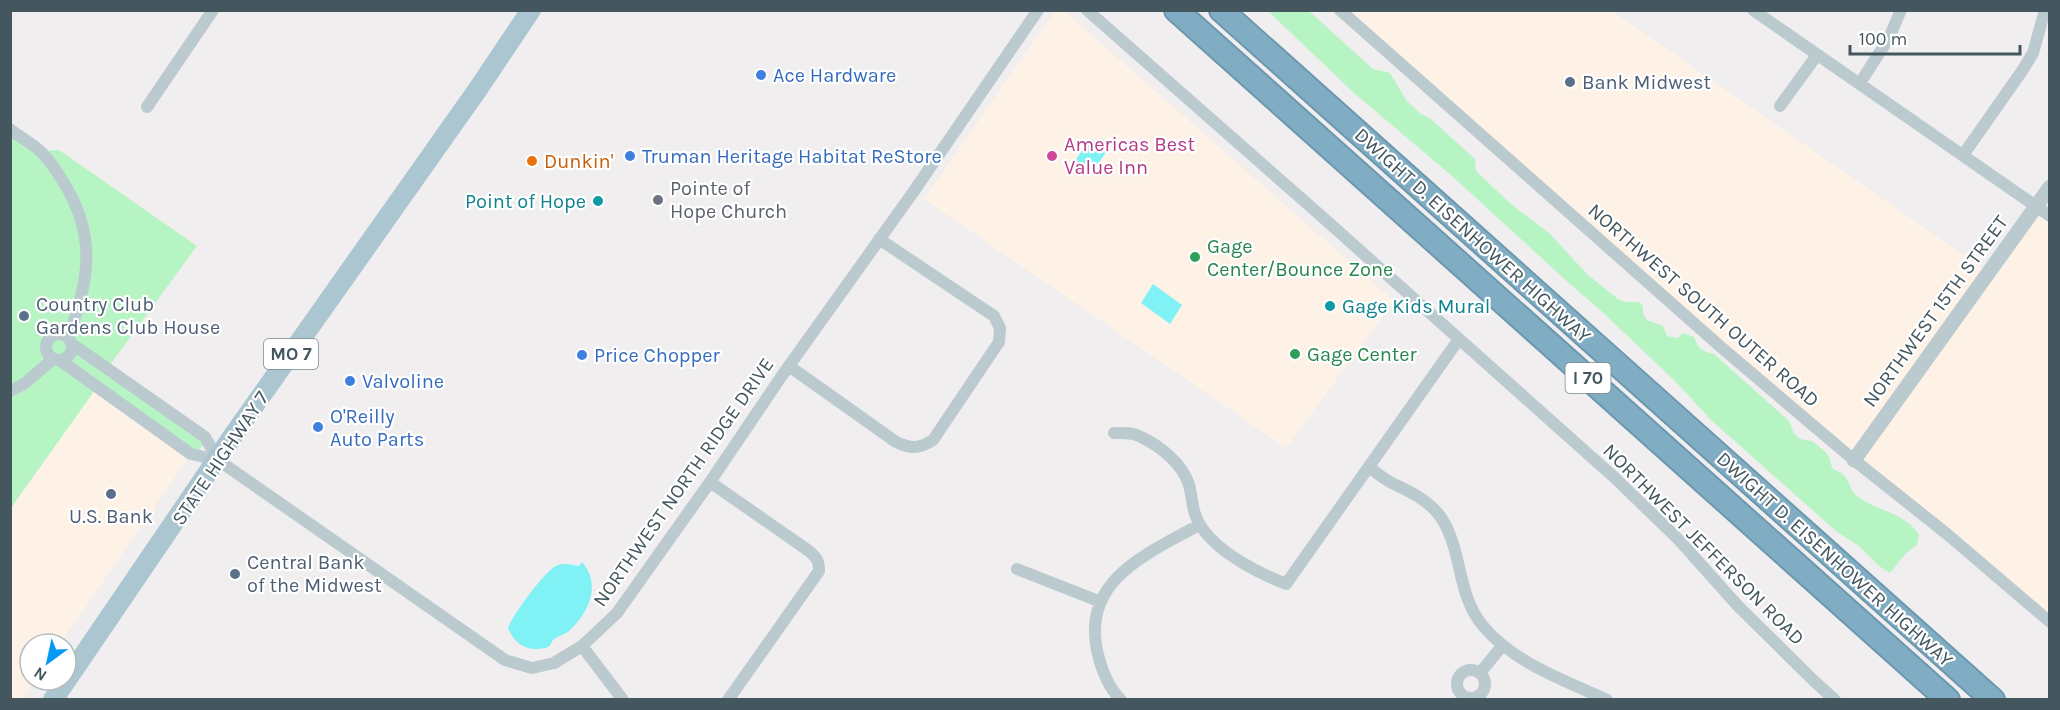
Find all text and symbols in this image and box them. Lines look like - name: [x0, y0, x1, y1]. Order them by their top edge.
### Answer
- scale bar: [1850, 18, 2020, 56]
- text: 100 m: [1859, 28, 1907, 50]
- place label: Ace Hardware: [773, 64, 896, 87]
- marker: Ace Hardware: [754, 68, 768, 82]
- place label: Bank Midwest: [1582, 71, 1712, 94]
- marker: Bank Midwest: [1563, 75, 1577, 89]
- street label: DWIGHT D. EISENHOWER HIGHWAY: [1350, 123, 1596, 348]
- place label: Americas Best Value Inn: [1064, 133, 1195, 179]
- place label: Truman Heritage Habitat ReStore: [642, 145, 942, 168]
- marker: Truman Heritage Habitat ReStore: [623, 149, 637, 163]
- marker: Americas Best Value Inn: [1045, 149, 1059, 163]
- place label: Dunkin': [544, 150, 614, 173]
- marker: Dunkin': [525, 154, 539, 168]
- place label: Pointe of Hope Church: [670, 177, 787, 223]
- place label: Point of Hope: [465, 190, 586, 213]
- marker: Pointe of Hope Church: [651, 193, 665, 207]
- marker: Point of Hope: [591, 194, 605, 208]
- street label: NORTHWEST SOUTH OUTER ROAD: [1584, 199, 1824, 412]
- street label: NORTHWEST 15TH STREET: [1858, 211, 2013, 412]
- place label: Gage Center/Bounce Zone: [1207, 235, 1393, 281]
- marker: Gage Center/Bounce Zone: [1188, 250, 1202, 264]
- place label: Country Club Gardens Club House: [36, 293, 220, 339]
- place label: Gage Kids Mural: [1342, 295, 1490, 318]
- marker: Gage Kids Mural: [1323, 299, 1337, 313]
- marker: Country Club Gardens Club House: [17, 309, 31, 323]
- road number: MO 7: [264, 339, 318, 369]
- place label: Gage Center: [1307, 343, 1418, 366]
- place label: Price Chopper: [594, 344, 721, 367]
- marker: Gage Center: [1288, 347, 1302, 361]
- marker: Price Chopper: [575, 348, 589, 362]
- street label: NORTHWEST NORTH RIDGE DRIVE: [588, 353, 778, 611]
- road number: I 70: [1566, 363, 1610, 393]
- place label: Valvoline: [362, 370, 444, 393]
- marker: Valvoline: [343, 374, 357, 388]
- street label: STATE HIGHWAY 7: [167, 386, 274, 530]
- place label: O'Reilly Auto Parts: [330, 405, 424, 451]
- marker: O'Reilly Auto Parts: [311, 420, 325, 434]
- street label: NORTHWEST JEFFERSON ROAD: [1598, 439, 1809, 650]
- street label: DWIGHT D. EISENHOWER HIGHWAY: [1712, 447, 1958, 672]
- marker: U.S. Bank: [104, 487, 118, 501]
- place label: U.S. Bank: [69, 505, 153, 528]
- place label: Central Bank of the Midwest: [247, 551, 382, 597]
- marker: Central Bank of the Midwest: [228, 567, 242, 581]
- north arrow: [18, 632, 78, 692]
- text: N: [30, 663, 50, 685]

